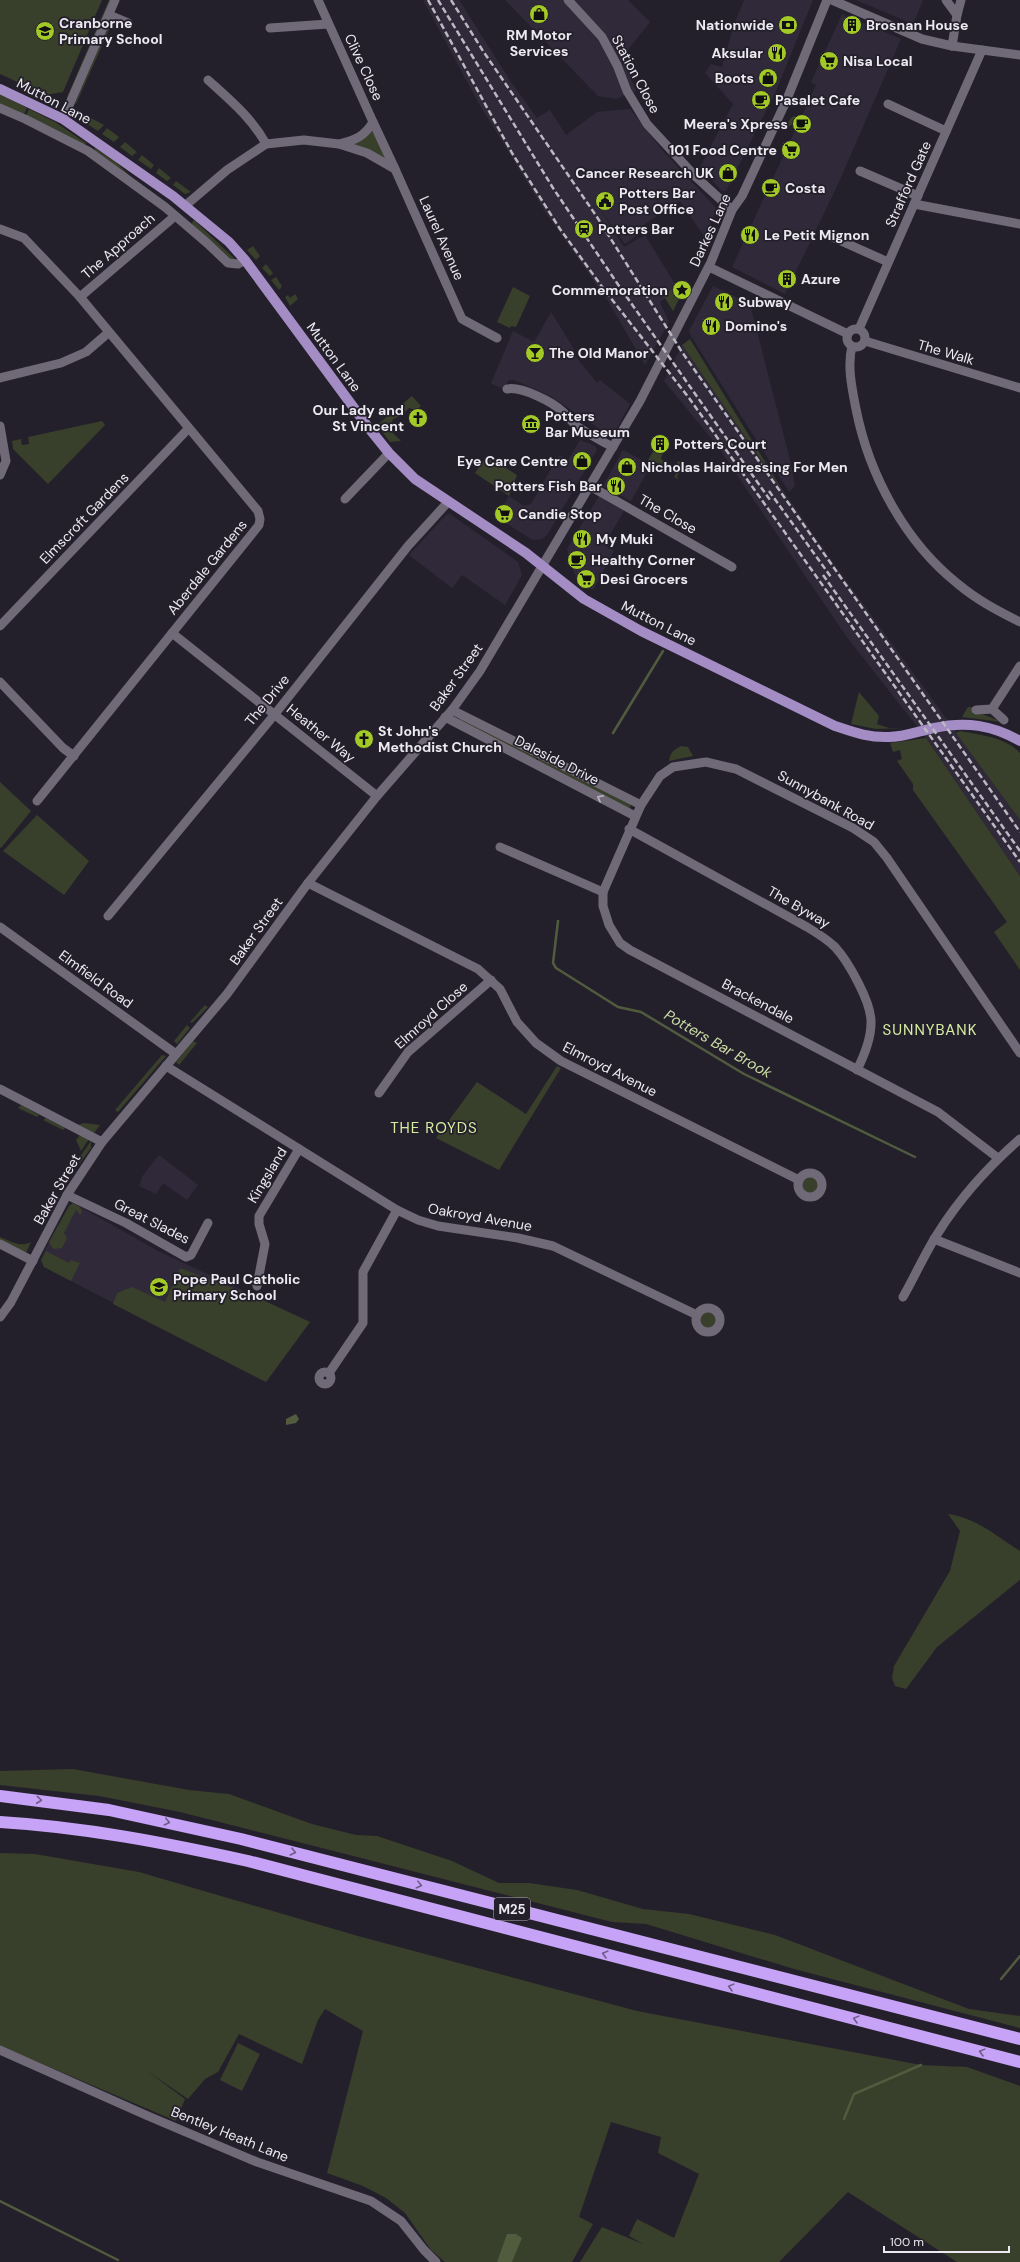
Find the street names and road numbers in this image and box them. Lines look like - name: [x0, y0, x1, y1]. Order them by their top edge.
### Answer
- street label: Clive Close: [341, 31, 387, 103]
- street label: Station Close: [608, 32, 664, 116]
- street label: Mutton Lane: [14, 74, 94, 128]
- street label: Strafford Gate: [881, 138, 935, 230]
- street label: Darkes Lane: [685, 191, 735, 269]
- street label: Laurel Avenue: [415, 193, 469, 283]
- street label: The Approach: [78, 209, 158, 283]
- street label: Mutton Lane: [303, 319, 365, 395]
- street label: The Walk: [916, 335, 976, 369]
- street label: Elmscroft Gardens: [36, 468, 132, 568]
- street label: The Close: [636, 490, 700, 538]
- street label: Aberdale Gardens: [163, 516, 251, 618]
- street label: Mutton Lane: [619, 596, 699, 650]
- street label: Baker Street: [425, 640, 487, 714]
- street label: The Drive: [241, 671, 293, 729]
- street label: Heather Way: [283, 700, 359, 766]
- street label: Daleside Drive: [512, 731, 602, 789]
- street label: Sunnybank Road: [775, 766, 877, 834]
- street label: The Byway: [764, 882, 834, 932]
- street label: Baker Street: [225, 894, 287, 968]
- street label: Elmfield Road: [55, 946, 137, 1012]
- street label: Brackendale: [719, 974, 797, 1028]
- street label: Elmroyd Close: [391, 977, 471, 1053]
- street label: Elmroyd Avenue: [560, 1038, 660, 1101]
- street label: Kingsland: [243, 1144, 291, 1206]
- street label: Baker Street: [29, 1150, 85, 1228]
- street label: Great Slades: [111, 1194, 193, 1248]
- street label: Oakroyd Avenue: [427, 1199, 533, 1235]
- road number: M25: [494, 1898, 530, 1920]
- street label: Bentley Heath Lane: [169, 2102, 292, 2166]

